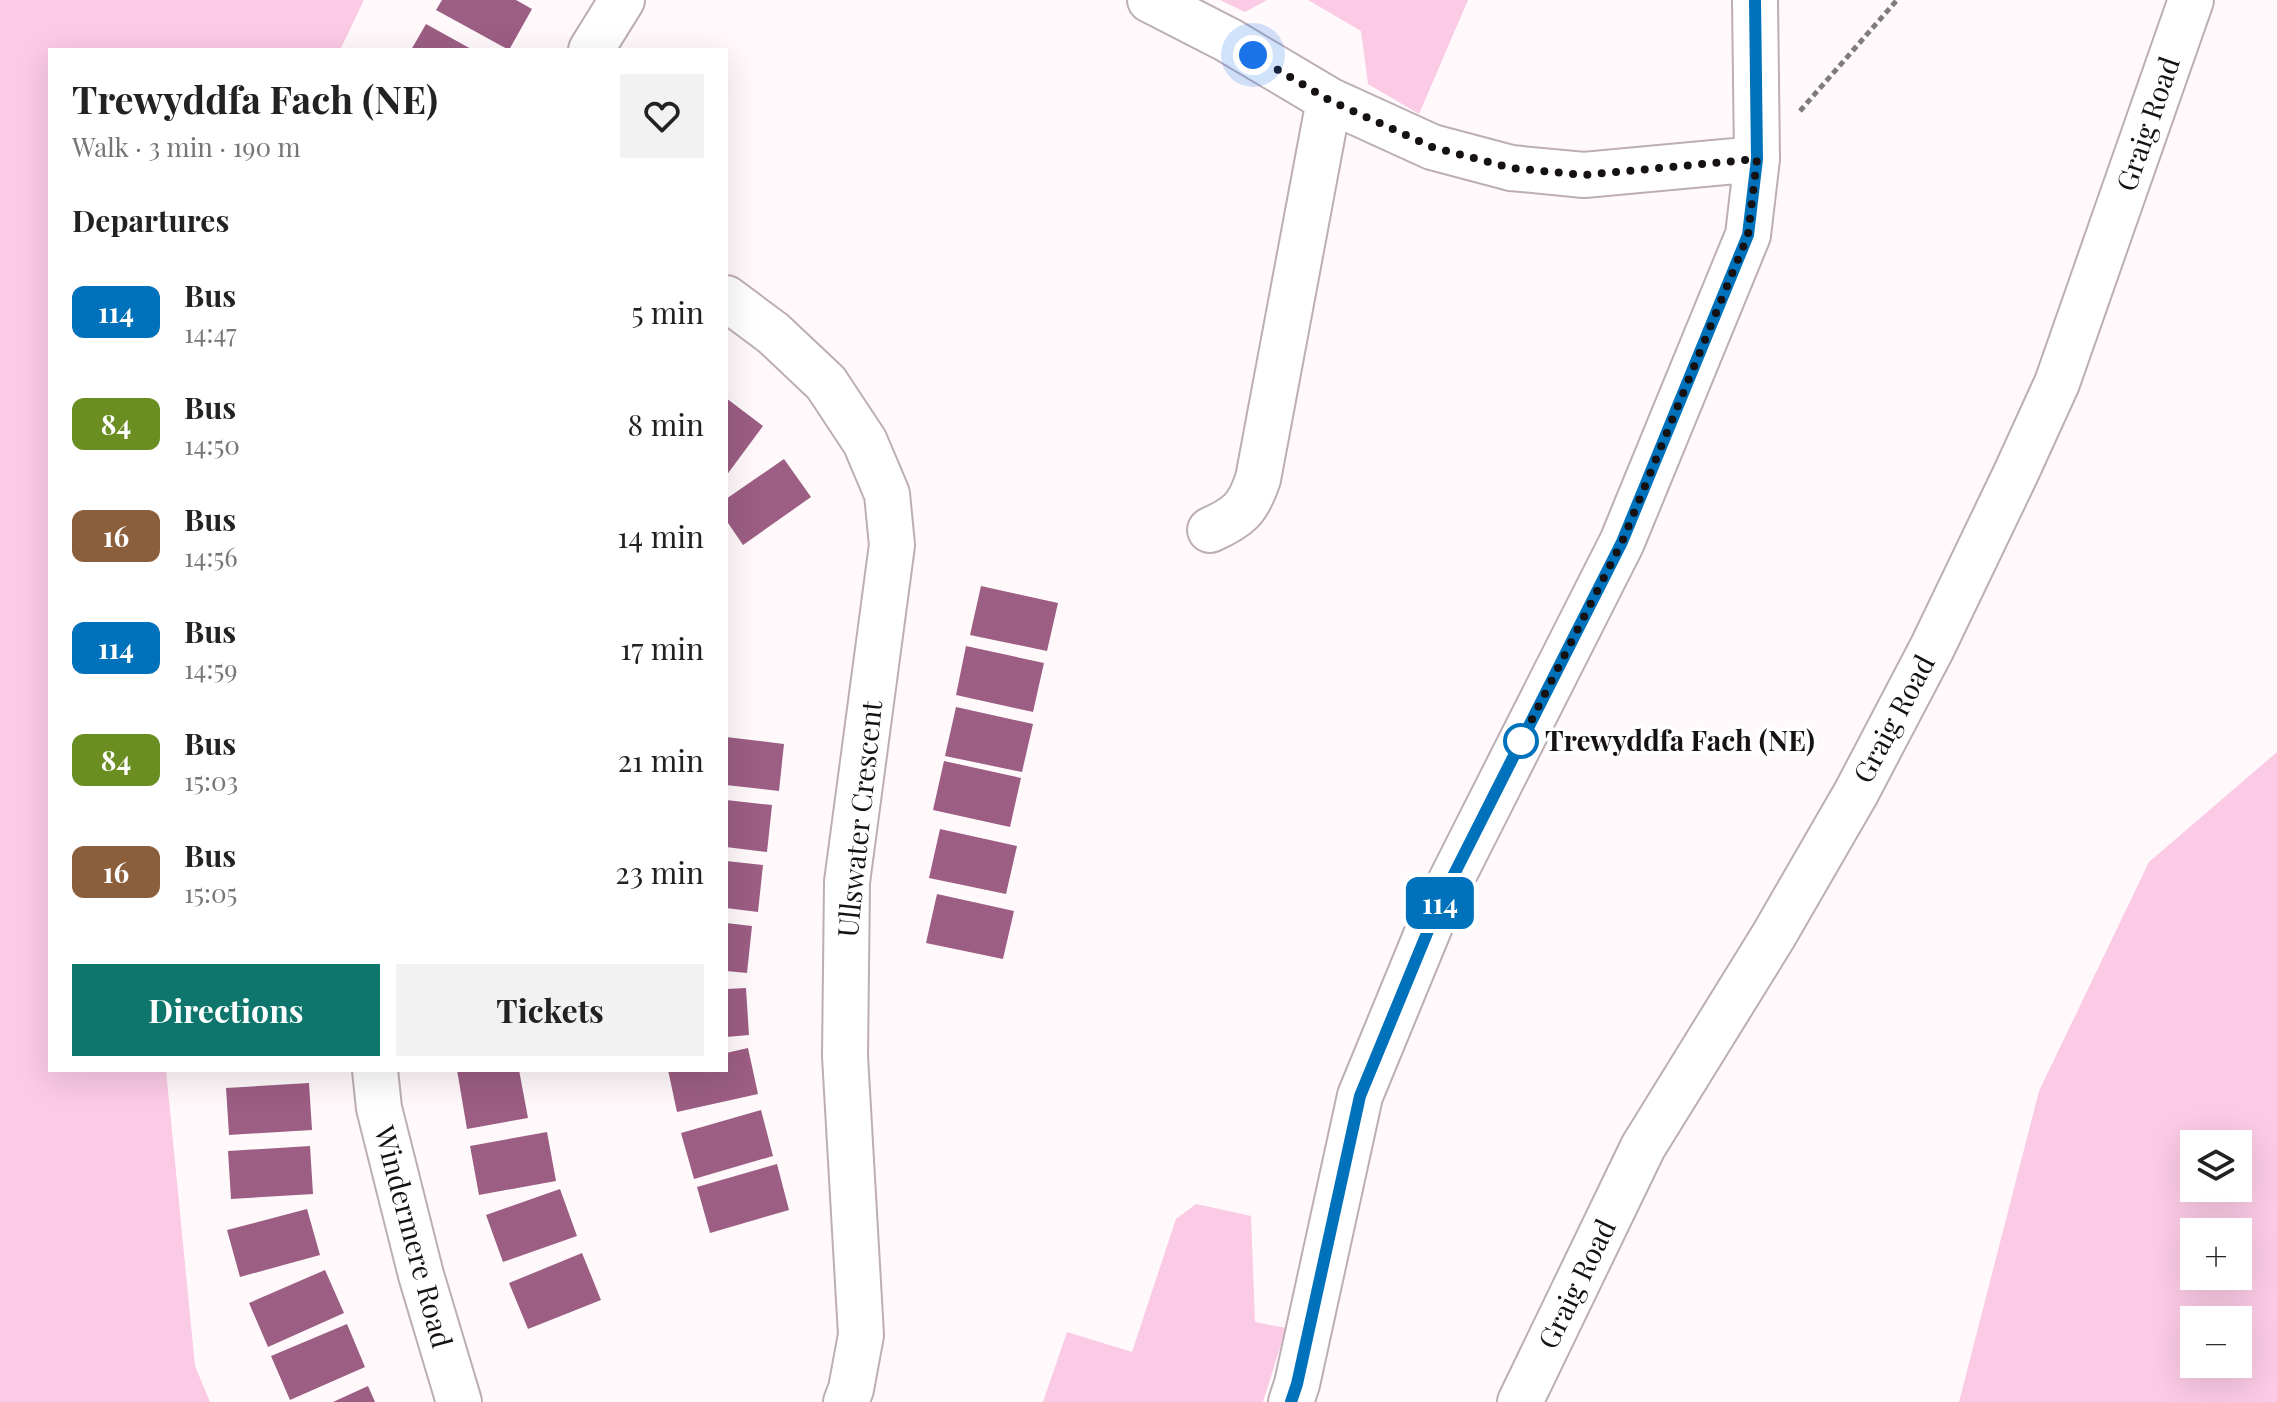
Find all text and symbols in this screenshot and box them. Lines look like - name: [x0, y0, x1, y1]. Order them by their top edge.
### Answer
- your location: [1233, 35, 1273, 75]
- street label: Graig Road: [2106, 51, 2187, 196]
- text: Trewyddfa Fach (NE): [72, 73, 438, 124]
- button: heart: [620, 74, 704, 158]
- text: Walk · 3 min · 190 m: [72, 129, 301, 164]
- text: Departures: [72, 200, 229, 240]
- text: Bus: [184, 275, 236, 315]
- text: 5 min: [631, 292, 704, 332]
- text: 114: [98, 293, 134, 330]
- text: 14:47: [184, 315, 236, 350]
- text: Bus: [184, 387, 236, 427]
- text: 8 min: [628, 404, 704, 444]
- text: 84: [101, 405, 131, 442]
- text: 14:50: [184, 427, 240, 462]
- text: Bus: [184, 499, 236, 539]
- text: 14 min: [617, 516, 704, 556]
- text: 16: [103, 517, 129, 554]
- text: 14:56: [184, 539, 238, 574]
- text: Bus: [184, 611, 236, 651]
- text: 17 min: [620, 628, 704, 668]
- text: 114: [98, 629, 134, 666]
- street label: Graig Road: [1844, 648, 1942, 789]
- text: 14:59: [184, 651, 237, 686]
- street label: Ullswater Crescent: [828, 698, 889, 939]
- place label: Trewyddfa Fach (NE): [1545, 721, 1815, 758]
- text: Bus: [184, 723, 236, 763]
- marker: Trewyddfa Fach (NE): [1504, 724, 1538, 758]
- text: 21 min: [618, 740, 704, 780]
- text: 84: [101, 741, 131, 778]
- text: 15:03: [184, 763, 238, 798]
- text: Bus: [184, 835, 236, 875]
- text: 23 min: [615, 852, 704, 892]
- text: 16: [103, 853, 129, 890]
- text: 15:05: [184, 875, 237, 910]
- line badge: 114: [1394, 877, 1486, 929]
- text: 114: [1422, 884, 1458, 921]
- button: Directions: [72, 964, 380, 1056]
- button: Tickets: [396, 964, 704, 1056]
- street label: Windermere Road: [367, 1121, 462, 1352]
- map controls: [2180, 1130, 2252, 1378]
- button: layers: [2180, 1130, 2252, 1202]
- street label: Graig Road: [1528, 1212, 1623, 1354]
- button: +: [2180, 1218, 2252, 1290]
- button: −: [2180, 1306, 2252, 1378]

